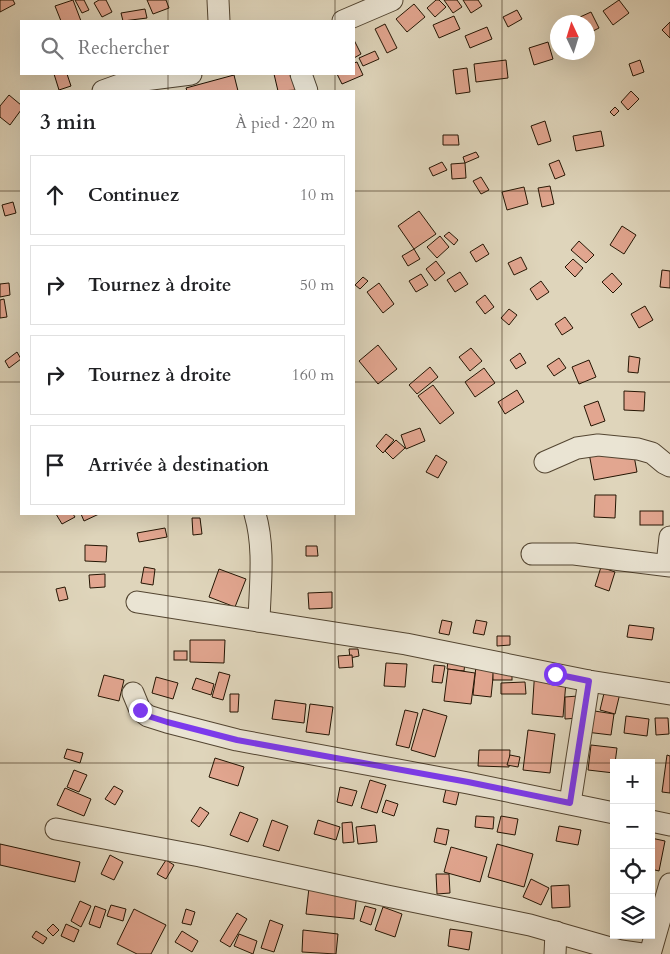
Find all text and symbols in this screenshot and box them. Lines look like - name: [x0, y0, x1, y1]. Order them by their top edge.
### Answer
- north arrow: [550, 15, 595, 60]
- search box: [20, 20, 355, 75]
- icon: search: [38, 34, 66, 62]
- text: Rechercher: [78, 35, 169, 61]
- text: 3 min: [40, 108, 96, 137]
- text: À pied · 220 m: [235, 112, 335, 134]
- icon: ahead: [41, 181, 69, 209]
- text: Continuez: [88, 182, 179, 208]
- text: 10 m: [300, 184, 334, 206]
- icon: right: [41, 271, 69, 299]
- text: Tournez à droite: [88, 272, 231, 298]
- text: 50 m: [300, 274, 334, 296]
- icon: right: [41, 361, 69, 389]
- text: Tournez à droite: [88, 362, 231, 388]
- text: 160 m: [292, 364, 334, 386]
- icon: arrive: [41, 451, 69, 479]
- text: Arrivée à destination: [88, 452, 269, 478]
- route start: [544, 663, 567, 686]
- route end: [129, 699, 152, 722]
- map controls: [610, 759, 655, 939]
- button: +: [610, 759, 655, 804]
- button: −: [610, 804, 655, 849]
- button: locate: [610, 849, 655, 894]
- button: layers: [610, 894, 655, 939]

